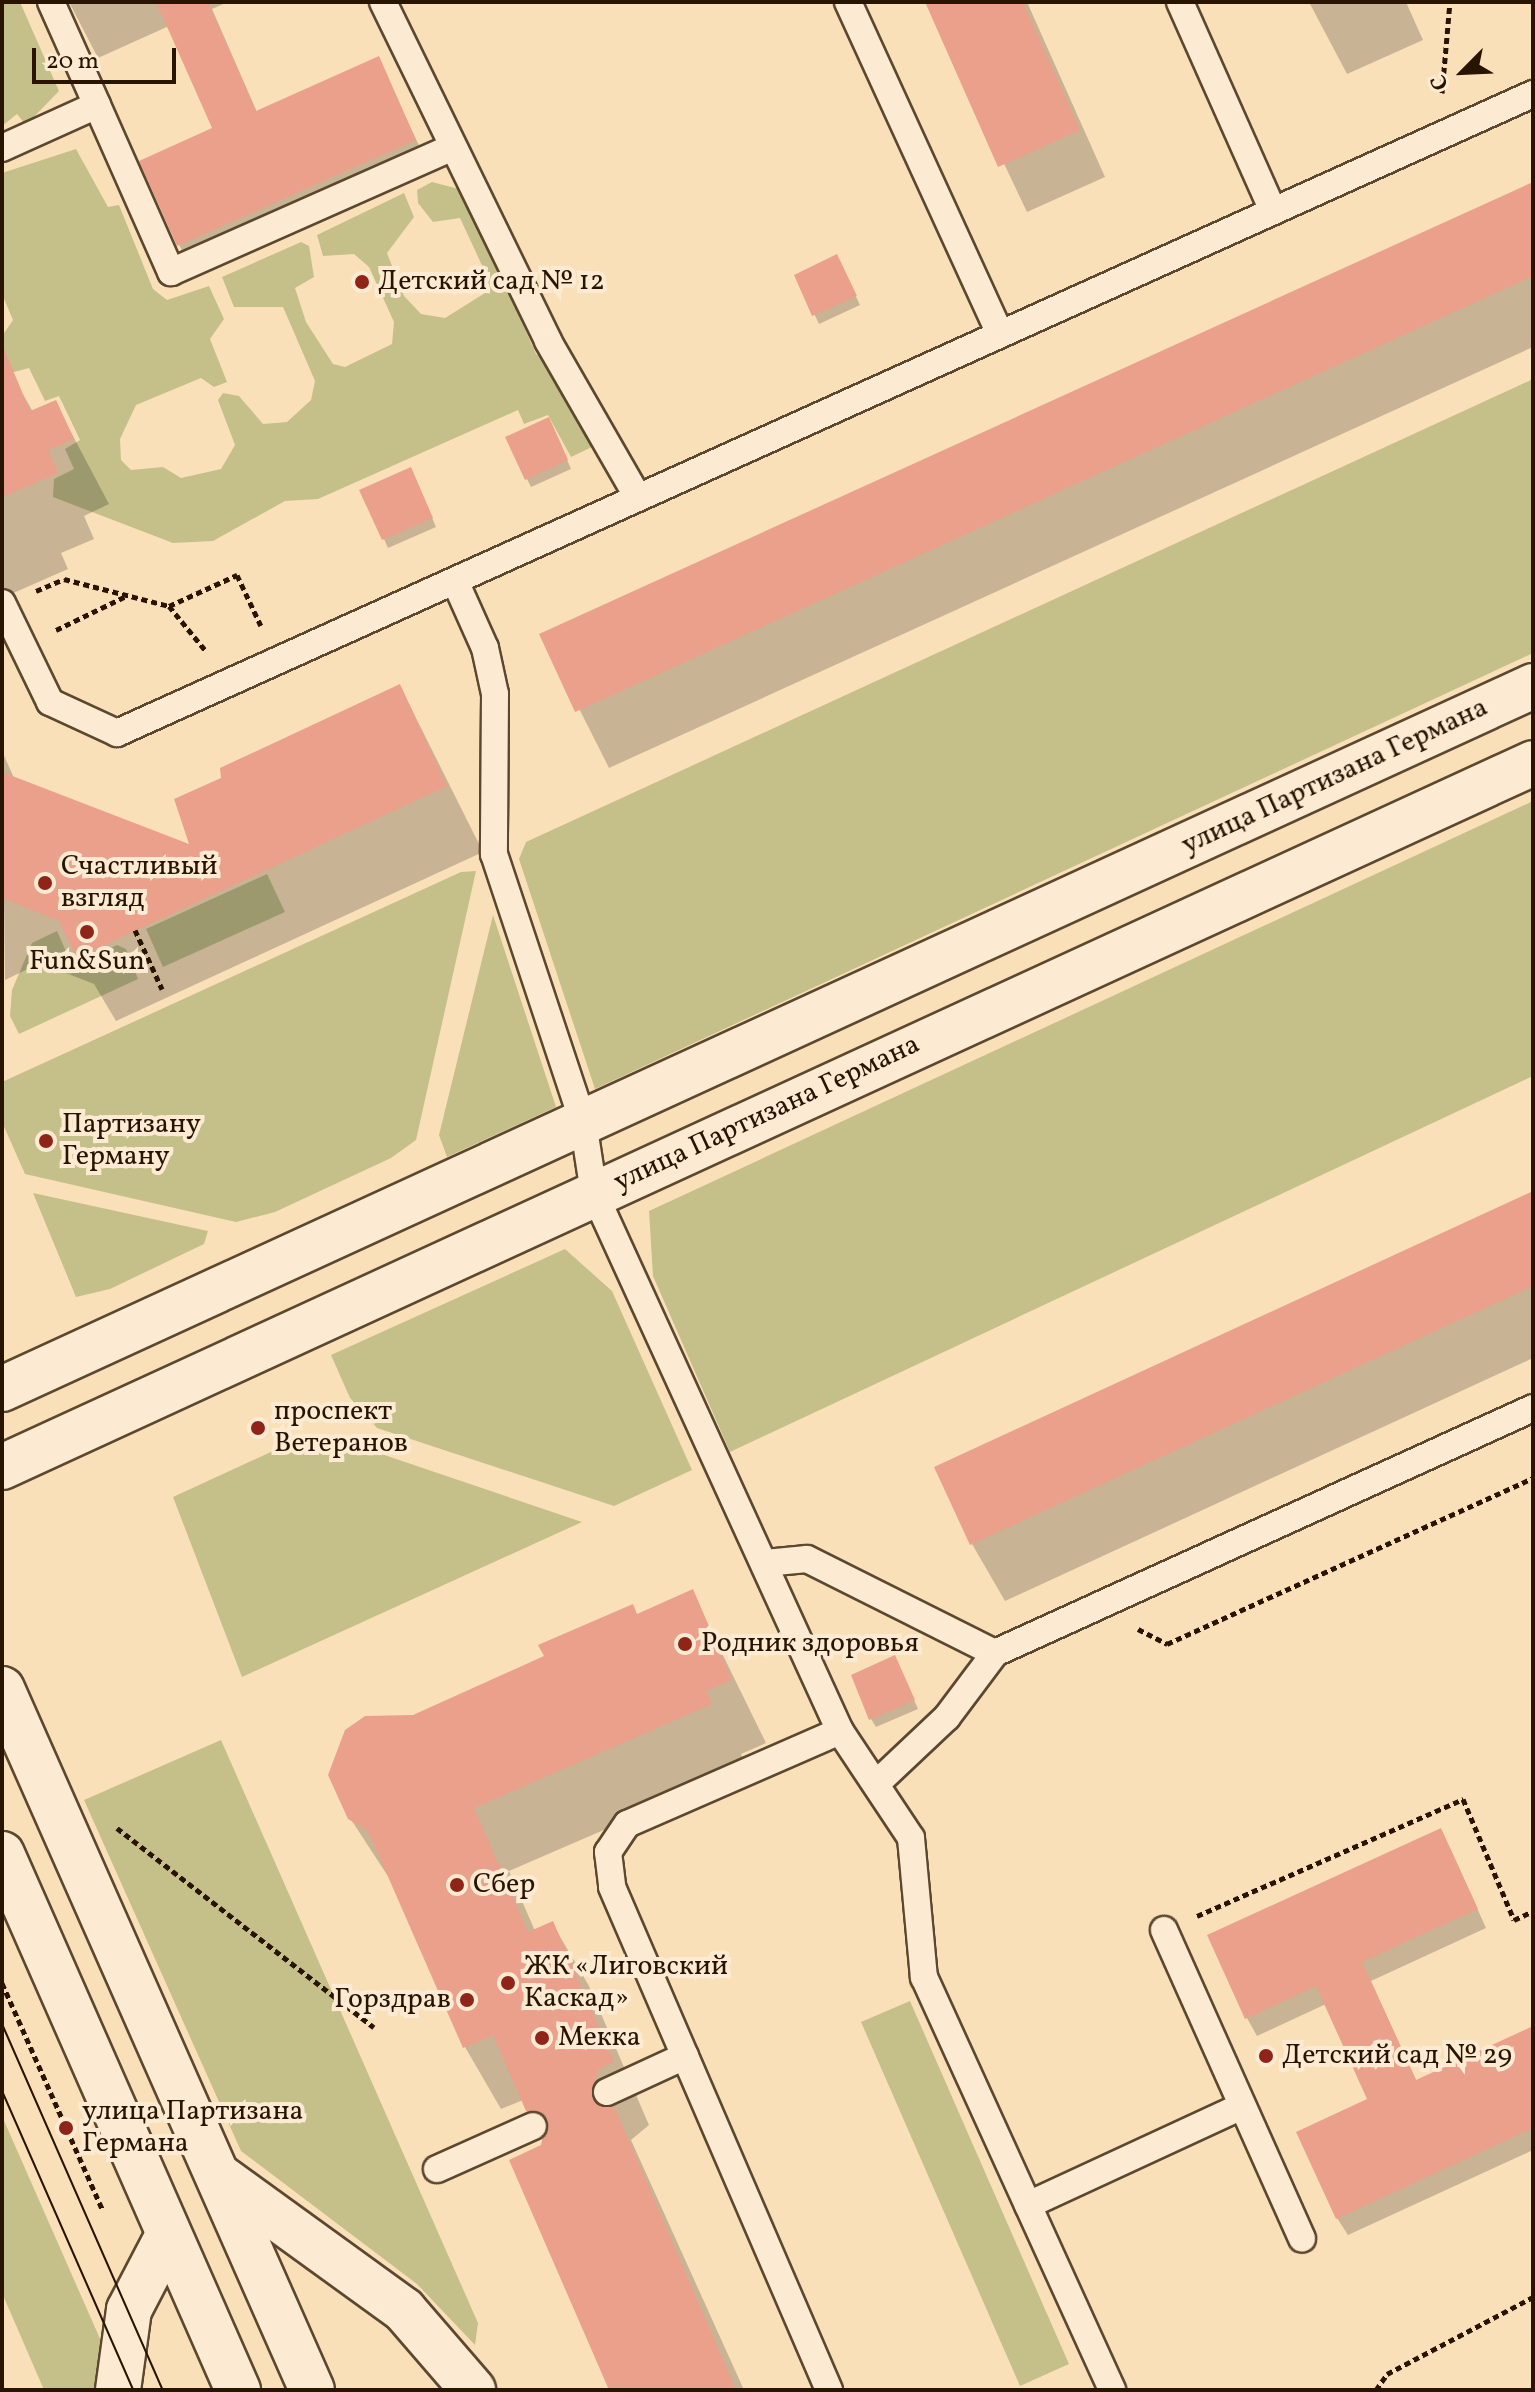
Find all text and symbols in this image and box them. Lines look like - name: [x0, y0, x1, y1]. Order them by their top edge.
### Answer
- scale bar: [36, 32, 180, 82]
- north arrow: [1423, 32, 1503, 112]
- text: 20 m: [46, 45, 99, 79]
- text: С: [1424, 69, 1458, 95]
- place label: Детский сад № 12: [378, 265, 605, 299]
- marker: Детский сад № 12: [353, 273, 371, 291]
- street label: улица Партизана Германа: [1177, 691, 1493, 863]
- place label: Счастливый взгляд: [61, 850, 217, 916]
- marker: Счастливый взгляд: [36, 874, 54, 892]
- marker: Fun&Sun: [78, 923, 96, 941]
- place label: Fun&Sun: [29, 945, 145, 979]
- street label: улица Партизана Германа: [609, 1028, 925, 1200]
- place label: Партизану Герману: [62, 1108, 201, 1174]
- marker: Партизану Герману: [37, 1132, 55, 1150]
- place label: проспект Ветеранов: [274, 1395, 408, 1461]
- marker: проспект Ветеранов: [249, 1419, 267, 1437]
- place label: Родник здоровья: [701, 1627, 919, 1661]
- marker: Родник здоровья: [676, 1635, 694, 1653]
- place label: Сбер: [473, 1868, 535, 1902]
- marker: Сбер: [448, 1876, 466, 1894]
- place label: ЖК «Лиговский Каскад»: [524, 1950, 729, 2016]
- marker: ЖК «Лиговский Каскад»: [499, 1974, 517, 1992]
- place label: Горздрав: [334, 1983, 451, 2017]
- marker: Горздрав: [458, 1991, 476, 2009]
- place label: Мекка: [558, 2021, 641, 2055]
- marker: Мекка: [533, 2029, 551, 2047]
- place label: Детский сад № 29: [1282, 2039, 1512, 2073]
- marker: Детский сад № 29: [1257, 2047, 1275, 2065]
- place label: улица Партизана Германа: [82, 2095, 303, 2161]
- marker: улица Партизана Германа: [57, 2119, 75, 2137]

